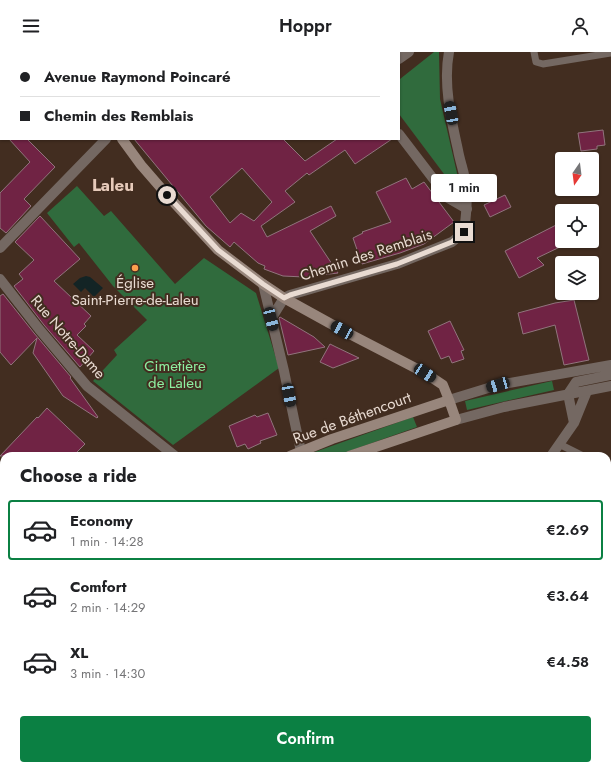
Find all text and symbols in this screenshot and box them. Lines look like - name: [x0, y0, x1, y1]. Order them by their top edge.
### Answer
- text: Hoppr: [279, 13, 332, 39]
- icon: menu: [20, 15, 42, 37]
- icon: person: [569, 15, 591, 37]
- text: Avenue Raymond Poincaré: [44, 66, 231, 88]
- car: [443, 100, 459, 126]
- text: Chemin des Remblais: [44, 105, 193, 127]
- north arrow: [555, 152, 599, 196]
- map controls: [555, 152, 599, 300]
- district label: Laleu: [92, 173, 134, 197]
- callout: 1 min: [431, 174, 497, 202]
- text: 1 min: [448, 178, 480, 197]
- route start: [158, 186, 176, 204]
- button: locate: [555, 204, 599, 248]
- street label: Chemin des Remblais: [297, 223, 435, 287]
- route end: [455, 223, 473, 241]
- button: layers: [555, 256, 599, 300]
- marker: Église Saint-Pierre-de-Laleu: [130, 263, 140, 273]
- place label: Église Saint-Pierre-de-Laleu: [71, 272, 199, 311]
- street label: Rue Notre-Dame: [25, 290, 111, 384]
- car: [262, 306, 280, 332]
- car: [329, 319, 355, 341]
- park label: Cimetière de Laleu: [144, 355, 206, 394]
- car: [412, 361, 438, 385]
- car: [485, 376, 511, 394]
- car: [281, 382, 297, 408]
- street label: Rue de Béthencourt: [290, 386, 415, 450]
- text: Choose a ride: [20, 463, 137, 489]
- text: Economy: [70, 510, 133, 532]
- icon: car: [22, 512, 58, 548]
- text: €2.69: [546, 519, 589, 541]
- text: 1 min · 14:28: [70, 532, 144, 551]
- text: Comfort: [70, 576, 127, 598]
- icon: car: [22, 578, 58, 614]
- text: €3.64: [547, 585, 589, 607]
- text: 2 min · 14:29: [70, 598, 146, 617]
- text: XL: [70, 642, 88, 664]
- icon: car: [22, 644, 58, 680]
- text: €4.58: [547, 651, 589, 673]
- text: 3 min · 14:30: [70, 664, 145, 683]
- button: Confirm: [20, 716, 591, 762]

